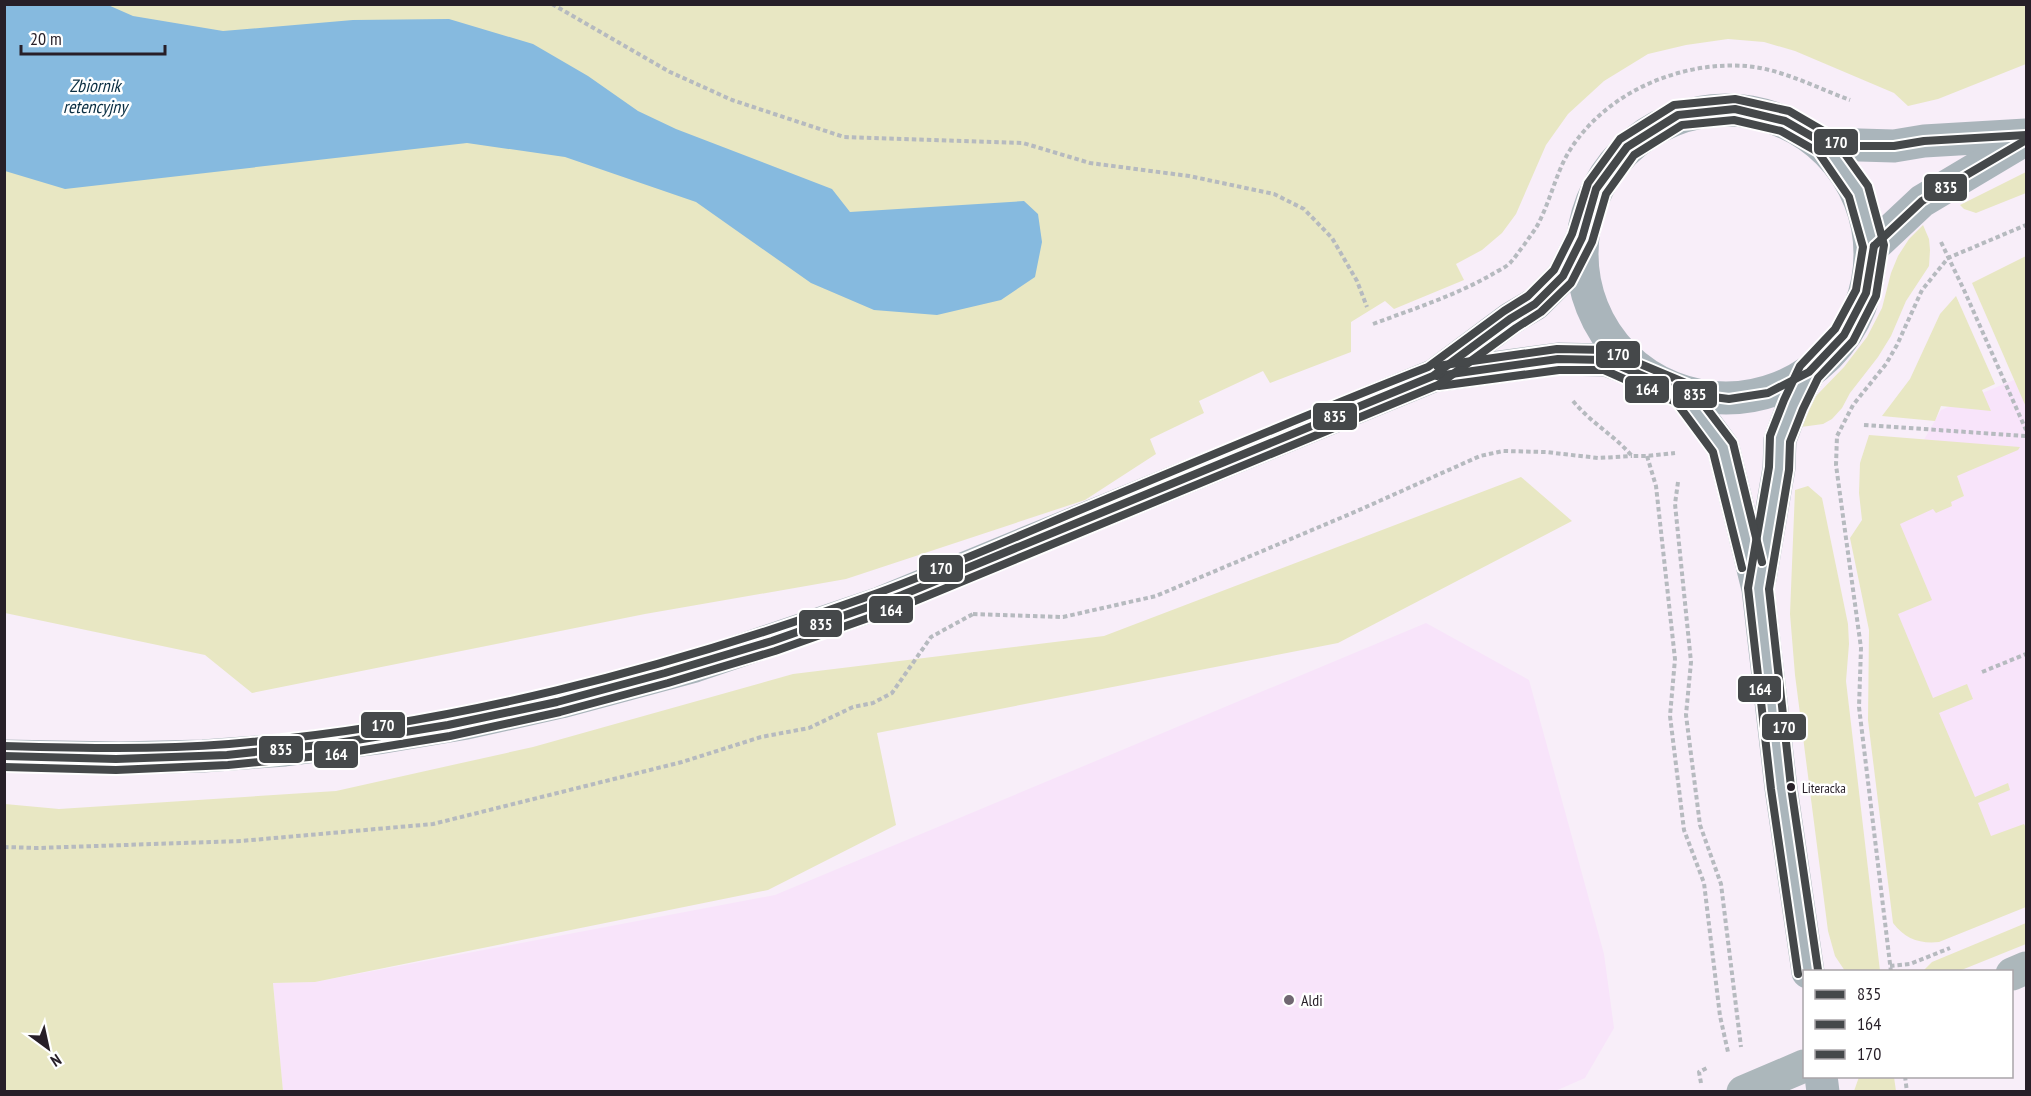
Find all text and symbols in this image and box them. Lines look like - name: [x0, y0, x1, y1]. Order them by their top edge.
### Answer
- scale bar: [21, 18, 165, 56]
- text: 20 m: [30, 27, 62, 50]
- water label: Zbiornik retencyjny: [63, 74, 129, 118]
- line badge: 170: [1813, 128, 1859, 156]
- text: 170: [1825, 132, 1848, 152]
- line badge: 835: [1923, 173, 1968, 202]
- text: 835: [1935, 177, 1957, 197]
- line badge: 170: [1595, 340, 1641, 369]
- text: 170: [1607, 344, 1630, 364]
- line badge: 164: [1624, 375, 1670, 404]
- text: 164: [1636, 379, 1659, 399]
- line badge: 835: [1672, 380, 1718, 409]
- text: 835: [1684, 384, 1706, 404]
- line badge: 835: [1312, 402, 1358, 431]
- text: 835: [1324, 406, 1346, 426]
- line badge: 170: [918, 554, 964, 583]
- text: 170: [930, 558, 953, 578]
- line badge: 164: [868, 595, 914, 624]
- text: 164: [880, 600, 903, 620]
- line badge: 835: [798, 609, 843, 638]
- text: 835: [810, 614, 832, 634]
- line badge: 164: [1737, 675, 1782, 703]
- text: 164: [1749, 679, 1772, 699]
- line badge: 170: [360, 711, 406, 739]
- line badge: 170: [1761, 713, 1807, 741]
- text: 170: [372, 715, 395, 735]
- text: 170: [1773, 717, 1796, 737]
- line badge: 835: [258, 735, 304, 764]
- text: 835: [270, 739, 292, 759]
- line badge: 164: [313, 740, 359, 769]
- text: 164: [325, 744, 348, 764]
- place label: Literacka: [1802, 779, 1846, 797]
- marker: Literacka: [1785, 781, 1797, 793]
- legend: [1803, 970, 2013, 1078]
- text: 835: [1857, 982, 1881, 1005]
- place label: Aldi: [1301, 990, 1323, 1010]
- marker: Aldi: [1282, 993, 1296, 1007]
- text: 164: [1857, 1012, 1881, 1035]
- north arrow: [18, 1018, 78, 1078]
- text: 170: [1857, 1042, 1881, 1065]
- text: N: [47, 1050, 65, 1071]

